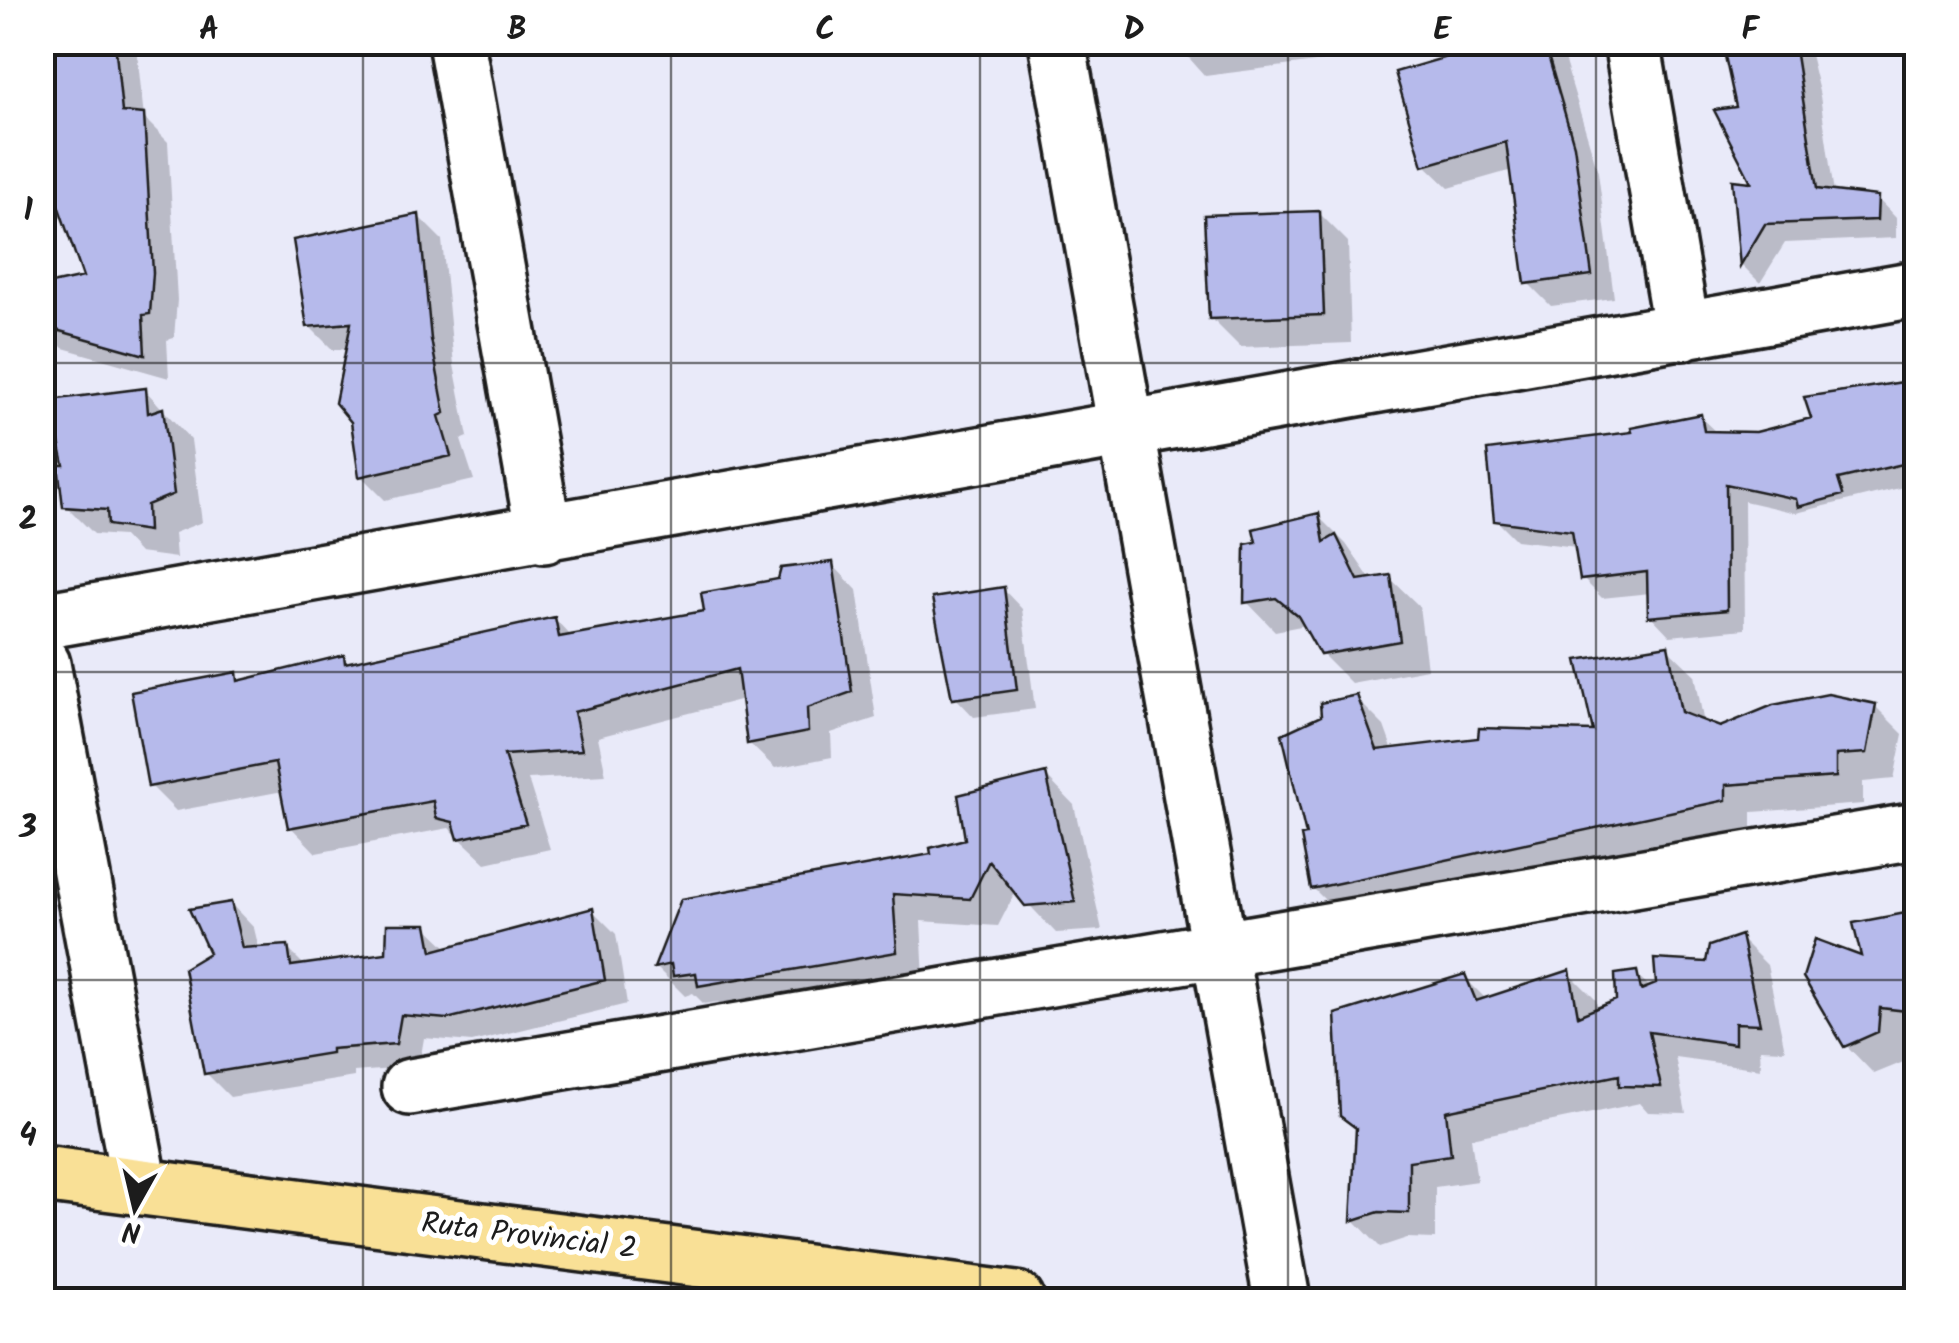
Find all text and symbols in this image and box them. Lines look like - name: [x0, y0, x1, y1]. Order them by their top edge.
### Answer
- text: A: [199, 5, 219, 56]
- text: B: [507, 5, 527, 56]
- text: C: [815, 5, 835, 56]
- text: D: [1123, 5, 1145, 56]
- text: E: [1433, 5, 1452, 56]
- text: F: [1741, 5, 1760, 56]
- text: 1: [23, 186, 33, 237]
- text: 2: [19, 495, 37, 546]
- text: 3: [18, 803, 37, 854]
- text: 4: [19, 1111, 37, 1162]
- north arrow: [85, 1158, 185, 1258]
- street label: Ruta Provincial 2: [419, 1200, 639, 1274]
- text: N: [120, 1207, 144, 1254]

